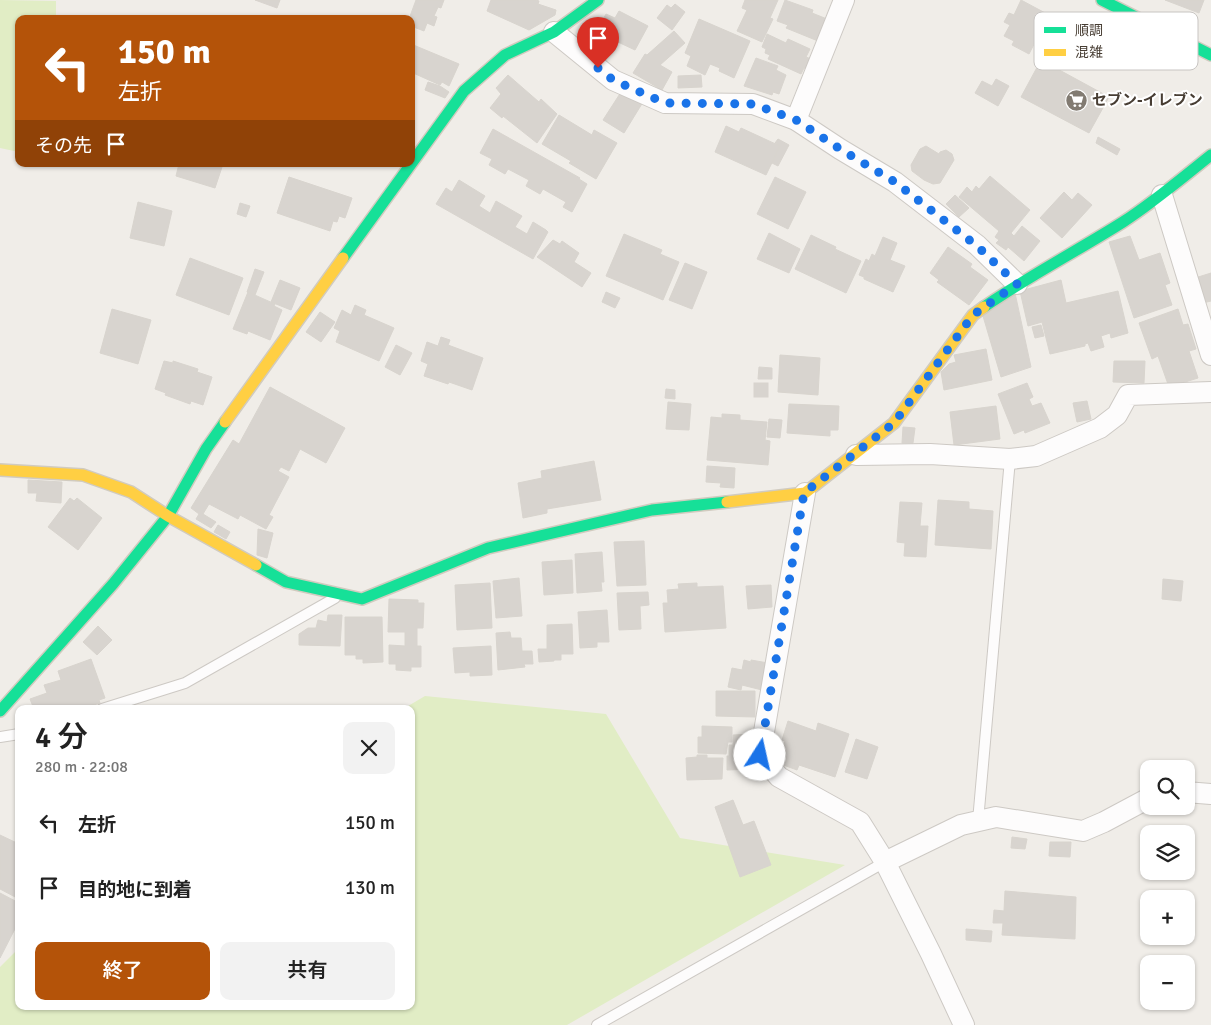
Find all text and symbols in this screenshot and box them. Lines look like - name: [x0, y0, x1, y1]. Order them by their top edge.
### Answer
- legend: [1034, 12, 1198, 70]
- pin: [577, 17, 619, 68]
- text: 順調: [1075, 22, 1103, 39]
- icon: arrive: [584, 24, 612, 52]
- text: 150 m: [118, 30, 211, 73]
- icon: left: [35, 35, 100, 100]
- text: 混雑: [1075, 44, 1103, 61]
- text: 左折: [118, 78, 162, 105]
- supermarket icon: セブン-イレブン: [1064, 88, 1088, 112]
- place label: セブン-イレブン: [1092, 91, 1203, 109]
- icon: arrive: [102, 130, 130, 158]
- text: その先: [35, 134, 92, 158]
- text: 4 分: [35, 719, 88, 756]
- button: close: [343, 722, 395, 774]
- position arrow: [733, 728, 785, 780]
- text: 280 m · 22:08: [35, 757, 128, 777]
- map controls: [1140, 760, 1195, 1010]
- button: search: [1140, 760, 1195, 815]
- icon: left: [35, 809, 63, 837]
- text: 150 m: [345, 811, 395, 835]
- text: 左折: [78, 813, 116, 837]
- button: layers: [1140, 825, 1195, 880]
- icon: arrive: [35, 874, 63, 902]
- text: 130 m: [345, 876, 395, 900]
- text: 目的地に到着: [78, 878, 192, 902]
- button: +: [1140, 890, 1195, 945]
- button: 終了: [35, 942, 210, 1000]
- button: 共有: [220, 942, 395, 1000]
- button: −: [1140, 955, 1195, 1010]

